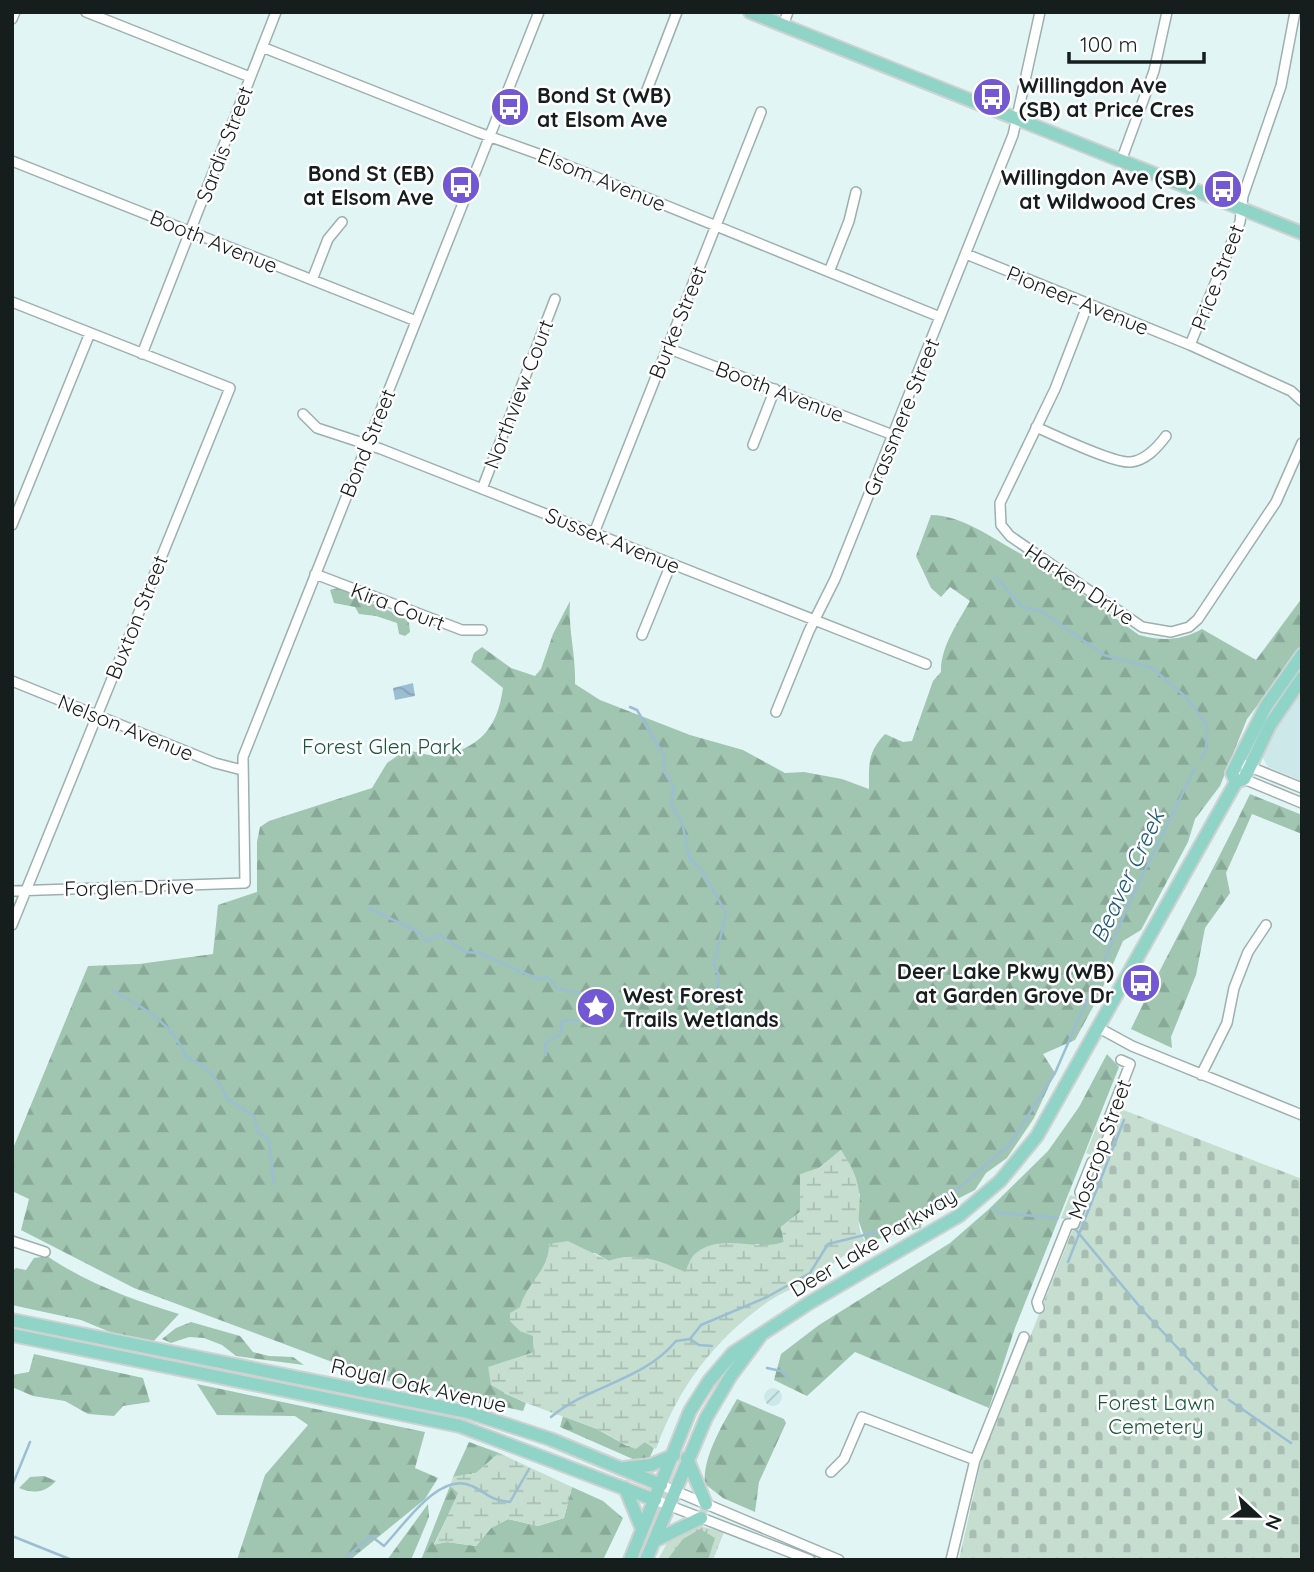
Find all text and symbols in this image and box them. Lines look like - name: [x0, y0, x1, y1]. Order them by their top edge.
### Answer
- scale bar: [1069, 21, 1204, 65]
- text: 100 m: [1080, 31, 1138, 57]
- place label: Willingdon Ave (SB) at Price Cres: [1019, 72, 1194, 122]
- bus stop icon: Willingdon Ave (SB) at Price Cres: [971, 76, 1013, 118]
- street label: Sardis Street: [190, 82, 258, 206]
- place label: Bond St (WB) at Elsom Ave: [537, 82, 671, 132]
- bus stop icon: Bond St (WB) at Elsom Ave: [489, 86, 531, 128]
- street label: Elsom Avenue: [534, 141, 670, 217]
- place label: Bond St (EB) at Elsom Ave: [303, 160, 434, 210]
- bus stop icon: Bond St (EB) at Elsom Ave: [440, 164, 482, 206]
- place label: Willingdon Ave (SB) at Wildwood Cres: [1001, 164, 1196, 214]
- bus stop icon: Willingdon Ave (SB) at Wildwood Cres: [1202, 168, 1244, 210]
- street label: Booth Avenue: [146, 204, 282, 278]
- street label: Price Street: [1185, 221, 1249, 333]
- street label: Pioneer Avenue: [1003, 260, 1153, 340]
- street label: Burke Street: [643, 262, 711, 382]
- street label: Northview Court: [478, 316, 558, 472]
- street label: Grassmere Street: [857, 334, 945, 500]
- street label: Booth Avenue: [712, 355, 848, 427]
- street label: Bond Street: [334, 385, 400, 501]
- street label: Sussex Avenue: [542, 501, 684, 579]
- street label: Harken Drive: [1020, 538, 1140, 630]
- street label: Buxton Street: [99, 551, 173, 683]
- street label: Kira Court: [347, 576, 449, 636]
- street label: Nelson Avenue: [54, 688, 198, 766]
- park label: Forest Glen Park: [302, 733, 462, 759]
- water label: Beaver Creek: [1084, 803, 1171, 947]
- street label: Forglen Drive: [64, 873, 194, 901]
- place label: Deer Lake Pkwy (WB) at Garden Grove Dr: [897, 958, 1114, 1008]
- bus stop icon: Deer Lake Pkwy (WB) at Garden Grove Dr: [1120, 962, 1162, 1004]
- place label: West Forest Trails Wetlands: [623, 982, 779, 1032]
- place icon: West Forest Trails Wetlands: [575, 986, 617, 1028]
- street label: Moscrop Street: [1062, 1076, 1136, 1222]
- street label: Deer Lake Parkway: [785, 1182, 961, 1302]
- street label: Royal Oak Avenue: [329, 1352, 509, 1418]
- park label: Forest Lawn Cemetery: [1097, 1389, 1215, 1439]
- north arrow: [1223, 1481, 1293, 1551]
- text: N: [1260, 1511, 1288, 1533]

